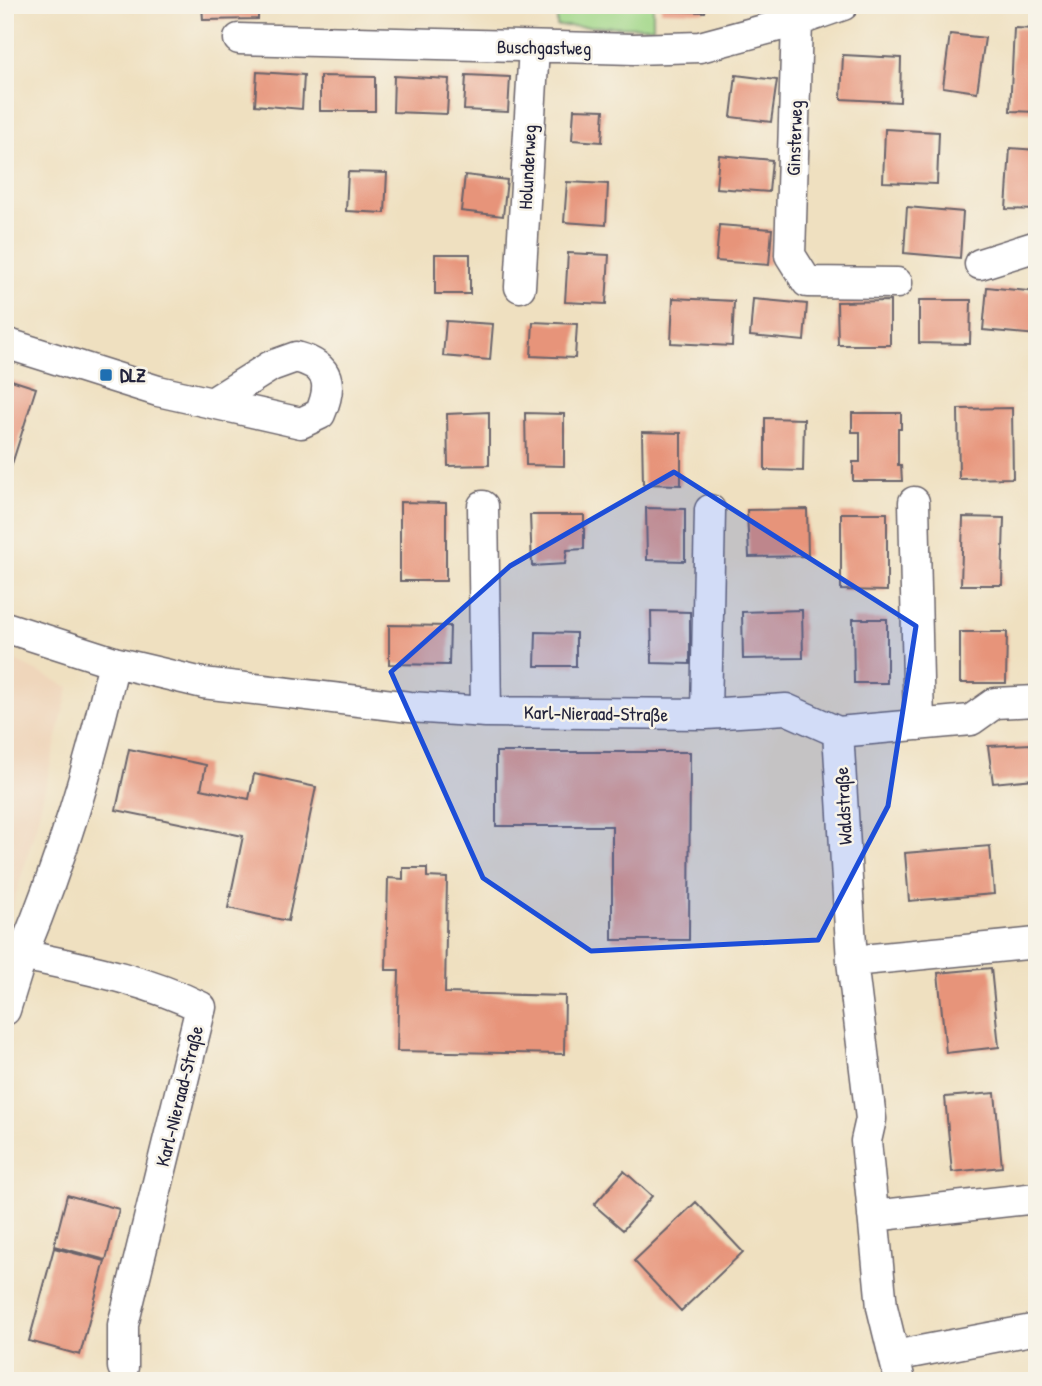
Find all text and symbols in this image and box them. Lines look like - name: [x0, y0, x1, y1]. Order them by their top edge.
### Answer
- street label: Buschgastweg: [497, 33, 591, 61]
- street label: Ginsterweg: [780, 100, 808, 176]
- street label: Holunderweg: [512, 124, 542, 210]
- place label: DLZ: [120, 362, 146, 388]
- marker: DLZ: [98, 367, 114, 383]
- street label: Karl-Nieraad-Straße: [524, 699, 669, 727]
- street label: Waldstraße: [828, 766, 858, 846]
- street label: Karl-Nieraad-Straße: [149, 1022, 209, 1169]

